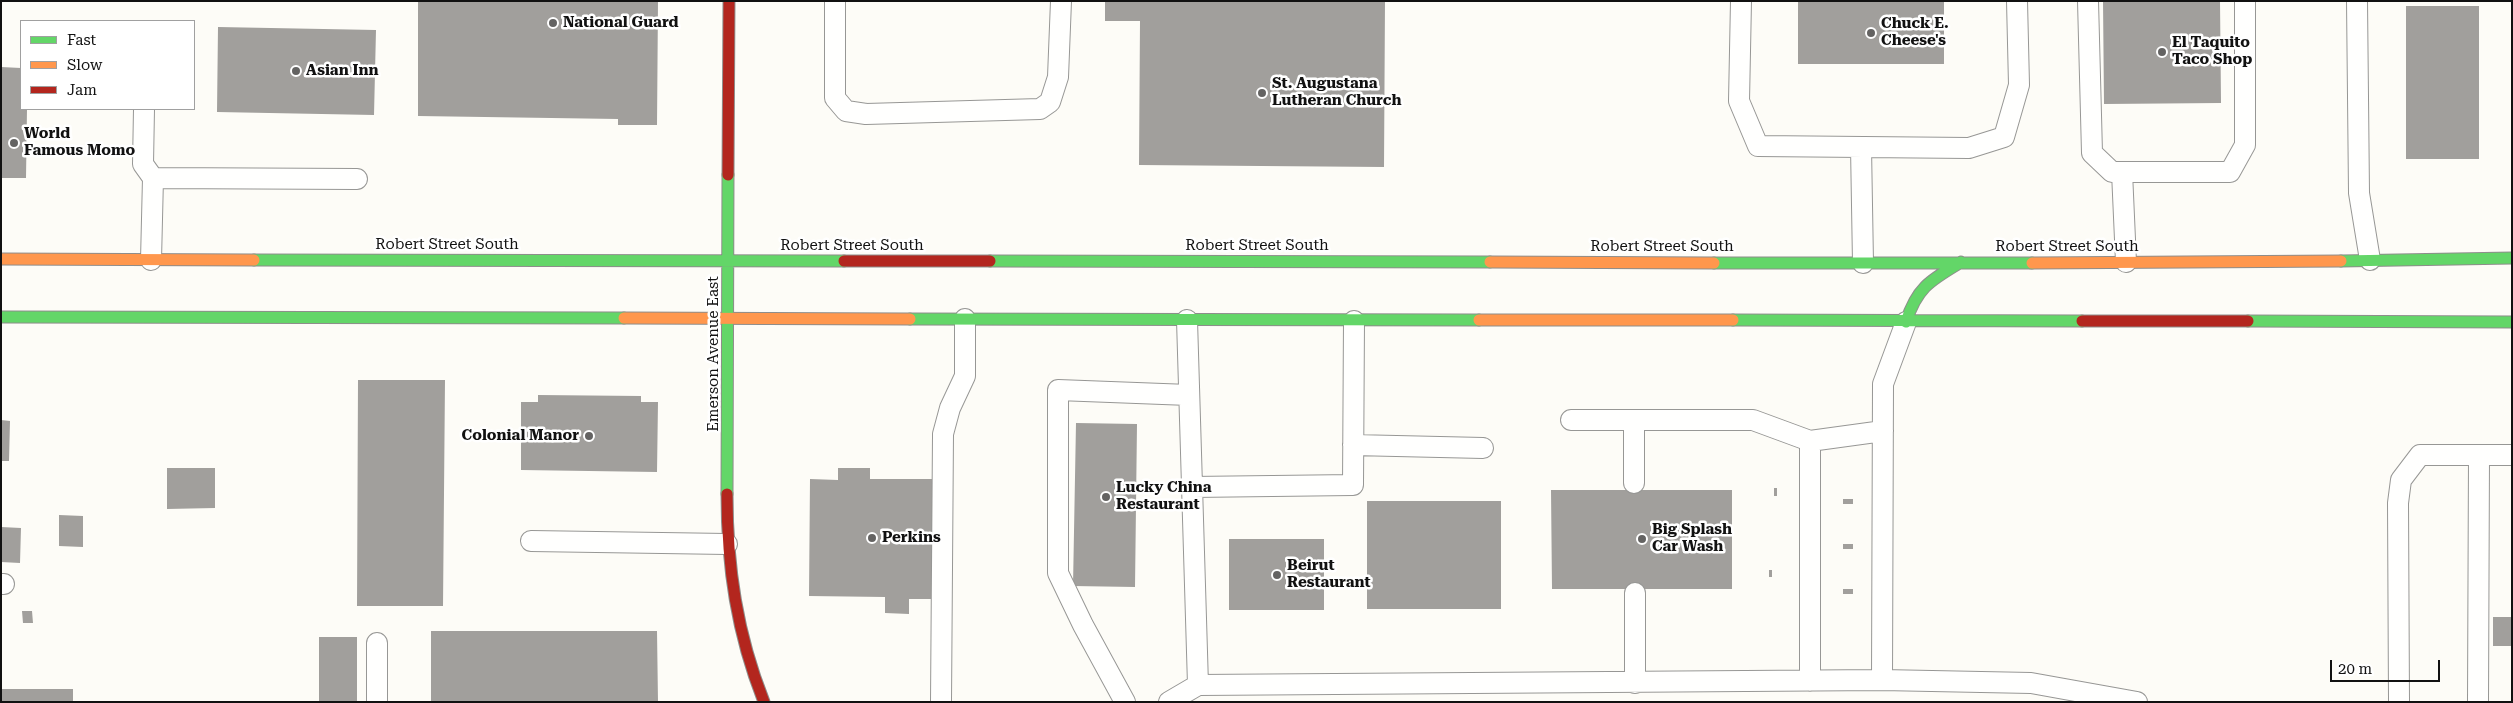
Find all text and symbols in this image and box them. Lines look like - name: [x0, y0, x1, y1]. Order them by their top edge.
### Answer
- place label: National Guard: [563, 14, 679, 32]
- place label: Chuck E. Cheese's: [1881, 15, 1949, 50]
- marker: National Guard: [547, 17, 559, 29]
- legend: [20, 20, 195, 110]
- marker: Chuck E. Cheese's: [1865, 27, 1877, 39]
- text: Fast: [67, 31, 96, 49]
- place label: El Taquito Taco Shop: [2172, 34, 2252, 69]
- marker: El Taquito Taco Shop: [2156, 46, 2168, 58]
- text: Slow: [67, 56, 102, 74]
- place label: Asian Inn: [306, 62, 379, 80]
- marker: Asian Inn: [290, 65, 302, 77]
- place label: St. Augustana Lutheran Church: [1272, 75, 1401, 110]
- text: Jam: [67, 81, 97, 99]
- marker: St. Augustana Lutheran Church: [1256, 87, 1268, 99]
- place label: World Famous Momo: [24, 125, 135, 160]
- marker: World Famous Momo: [8, 137, 20, 149]
- street label: Robert Street South: [375, 236, 519, 254]
- street label: Robert Street South: [780, 237, 924, 255]
- street label: Robert Street South: [1185, 237, 1329, 255]
- street label: Robert Street South: [1590, 238, 1734, 256]
- street label: Robert Street South: [1995, 238, 2139, 256]
- street label: Emerson Avenue East: [705, 276, 723, 432]
- place label: Colonial Manor: [462, 427, 579, 445]
- marker: Colonial Manor: [583, 430, 595, 442]
- place label: Lucky China Restaurant: [1116, 479, 1212, 514]
- marker: Lucky China Restaurant: [1100, 491, 1112, 503]
- place label: Big Splash Car Wash: [1652, 521, 1732, 556]
- place label: Perkins: [882, 529, 941, 547]
- marker: Perkins: [866, 532, 878, 544]
- marker: Big Splash Car Wash: [1636, 533, 1648, 545]
- place label: Beirut Restaurant: [1287, 557, 1371, 592]
- marker: Beirut Restaurant: [1271, 569, 1283, 581]
- scale bar: [2333, 650, 2443, 682]
- text: 20 m: [2338, 660, 2372, 678]

